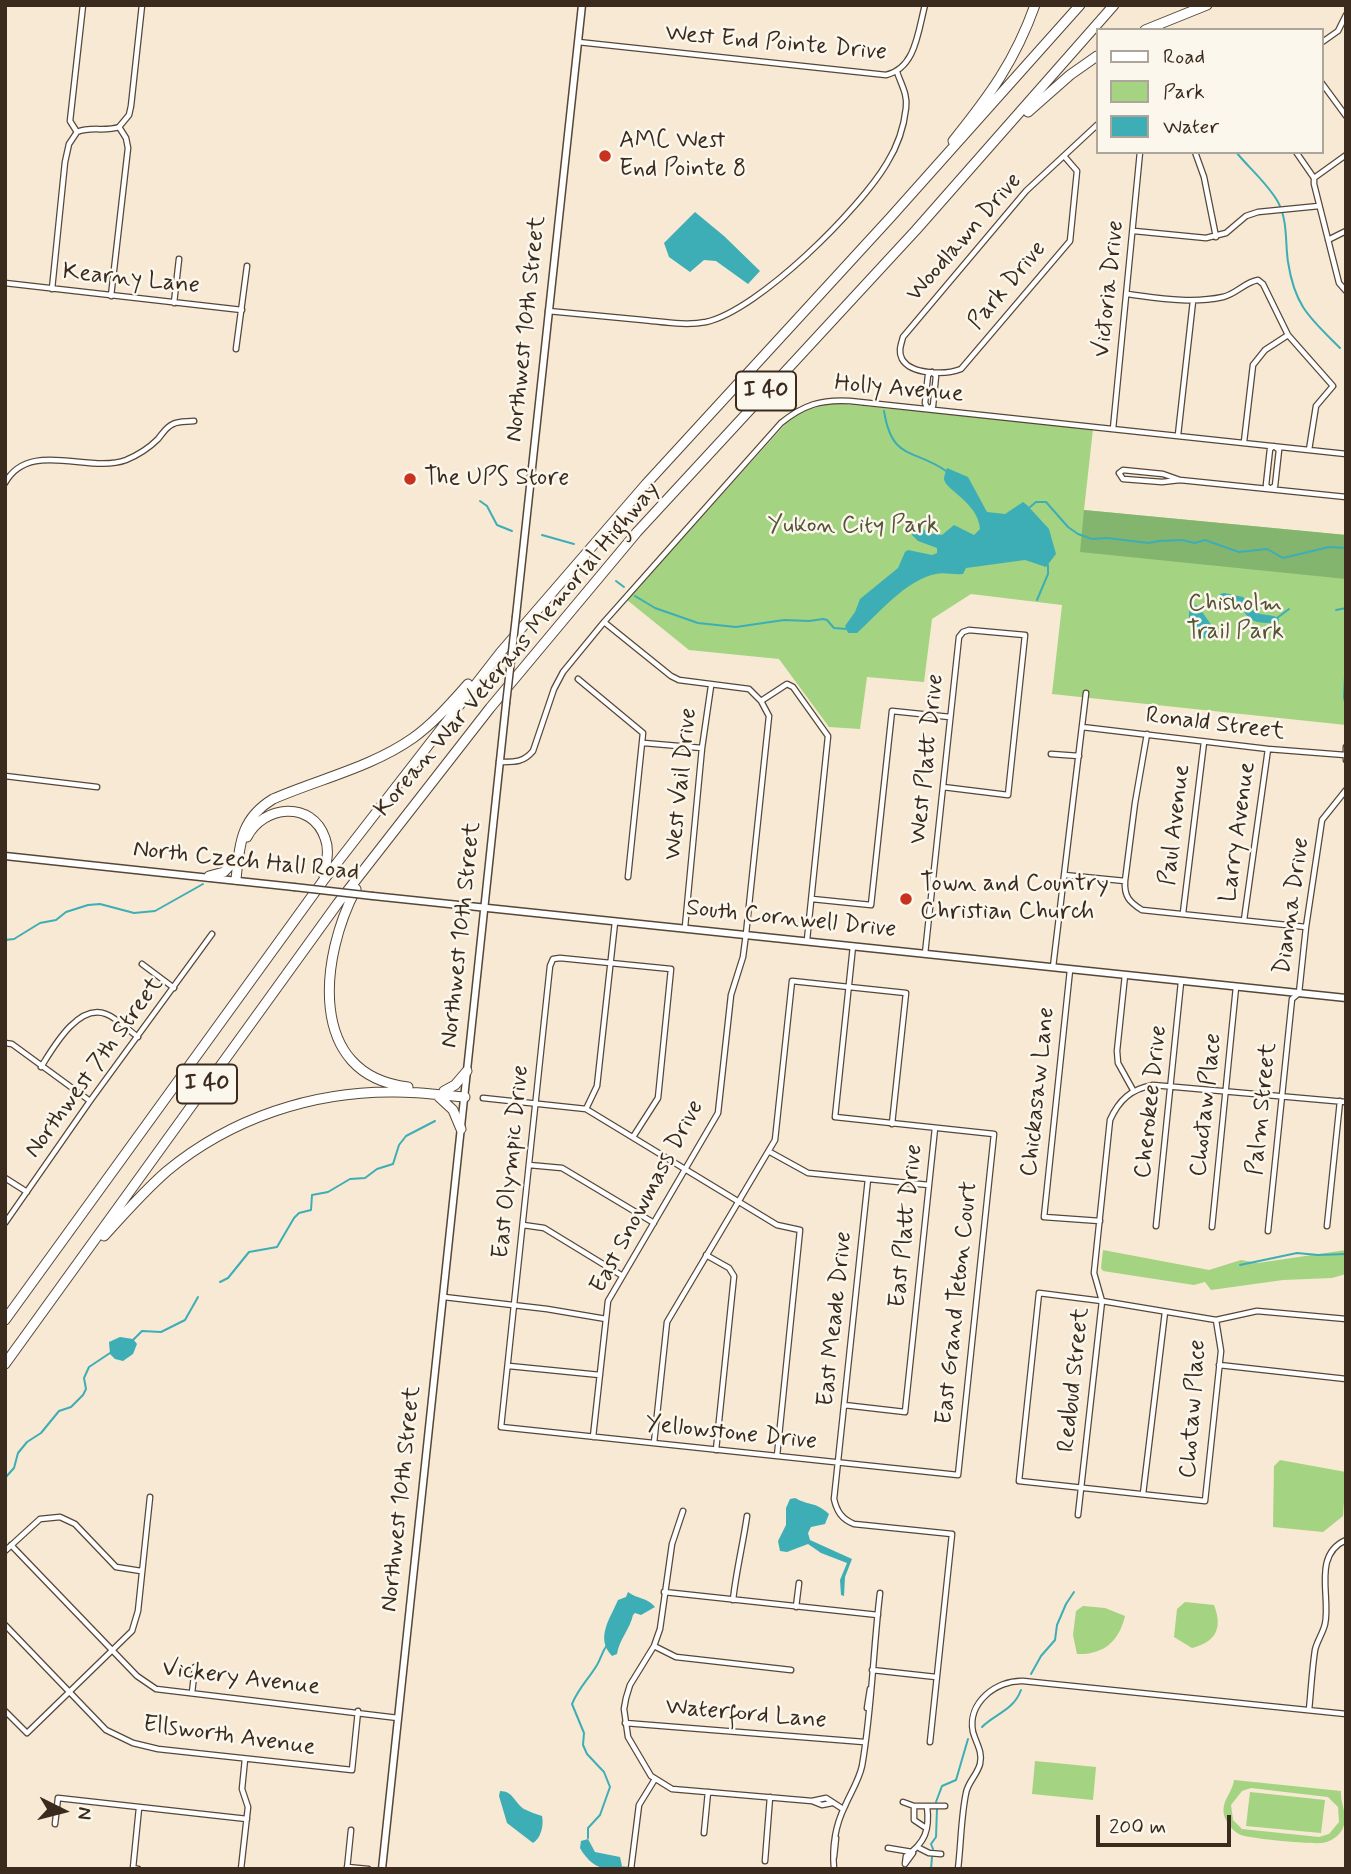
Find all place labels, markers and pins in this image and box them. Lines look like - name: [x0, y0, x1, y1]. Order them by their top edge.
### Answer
- place label: AMC West End Pointe 8: [619, 128, 746, 184]
- marker: AMC West End Pointe 8: [597, 148, 613, 164]
- place label: The UPS Store: [424, 465, 569, 493]
- marker: The UPS Store: [402, 471, 418, 487]
- place label: Town and Country Christian Church: [920, 871, 1109, 927]
- marker: Town and Country Christian Church: [898, 891, 914, 907]

